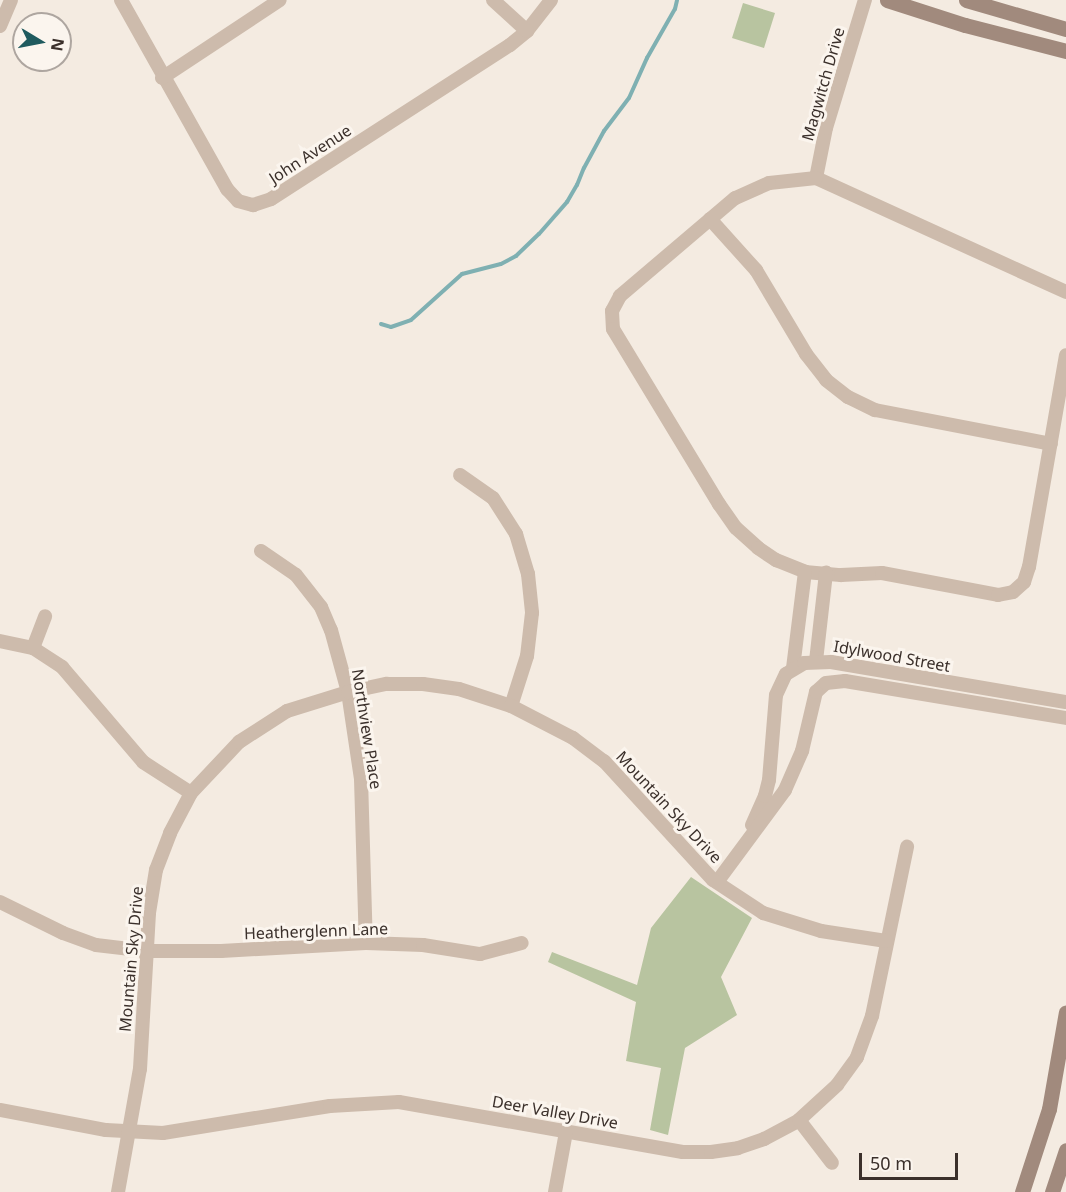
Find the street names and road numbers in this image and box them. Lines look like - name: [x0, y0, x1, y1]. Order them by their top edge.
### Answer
- street label: Magwitch Drive: [798, 25, 848, 143]
- street label: John Avenue: [265, 120, 355, 188]
- street label: Idylwood Street: [832, 636, 952, 676]
- street label: Northview Place: [348, 668, 386, 790]
- street label: Mountain Sky Drive: [612, 747, 726, 867]
- street label: Mountain Sky Drive: [115, 885, 147, 1033]
- street label: Heatherglenn Lane: [244, 919, 388, 943]
- street label: Deer Valley Drive: [491, 1091, 619, 1133]

